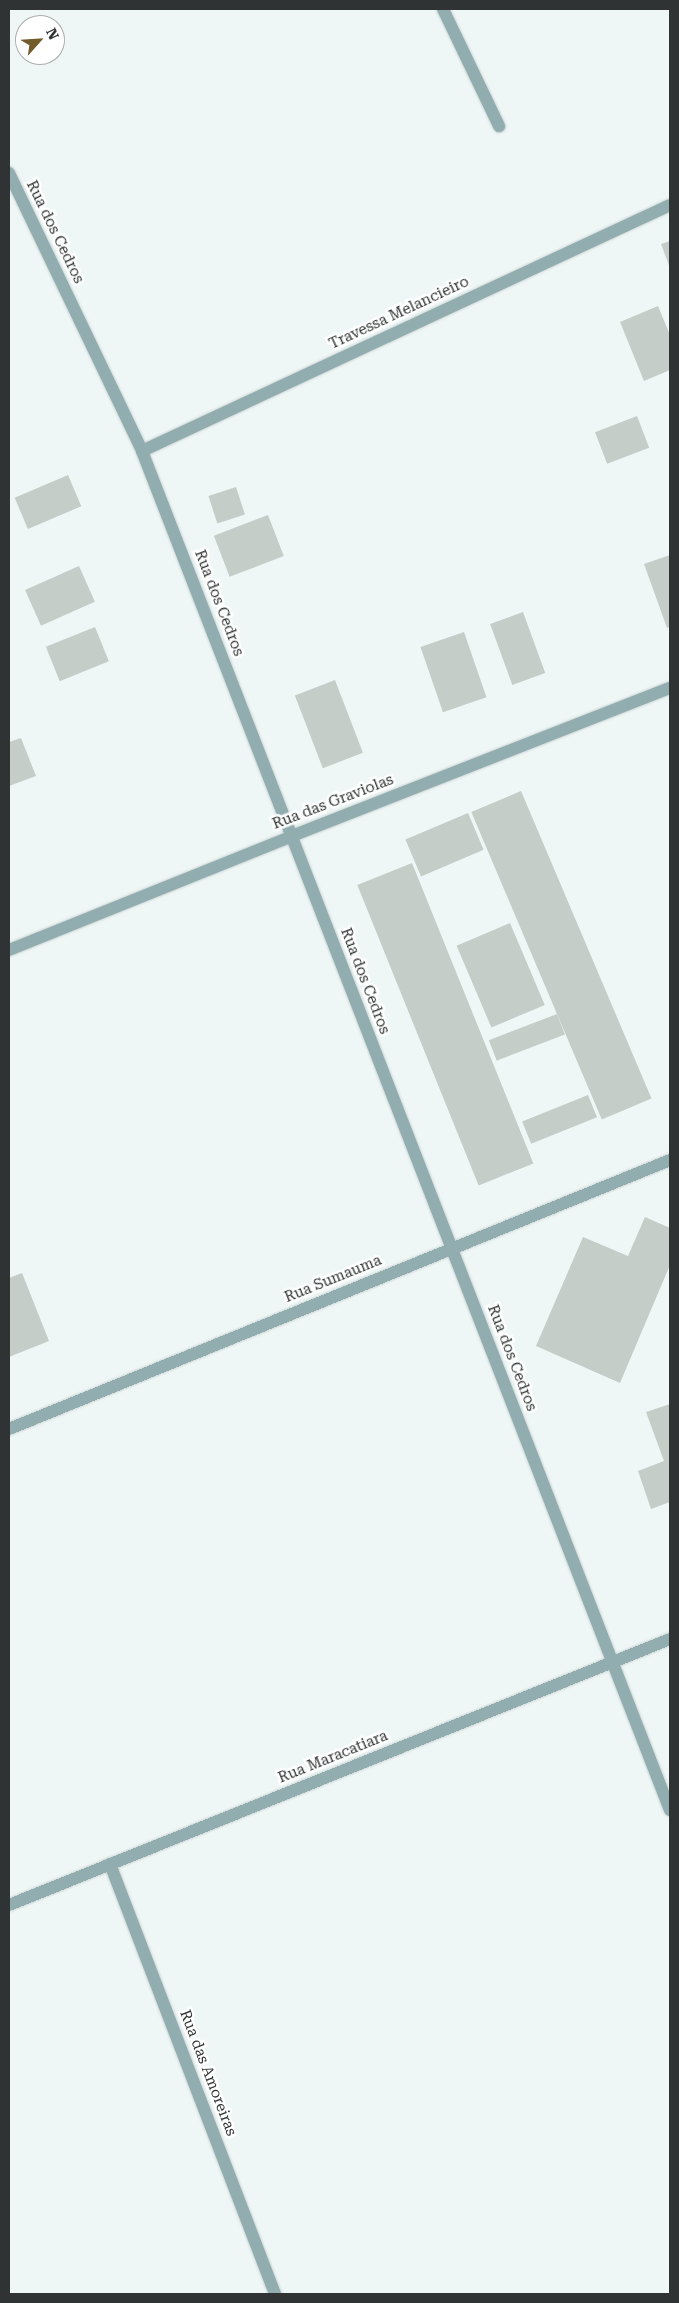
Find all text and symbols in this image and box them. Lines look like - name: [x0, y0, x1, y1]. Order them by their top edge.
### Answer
- north arrow: [15, 15, 65, 65]
- text: N: [43, 26, 62, 42]
- street label: Rua dos Cedros: [22, 178, 88, 286]
- street label: Travessa Melancieiro: [326, 273, 472, 353]
- street label: Rua dos Cedros: [190, 547, 248, 659]
- street label: Rua das Graviolas: [270, 771, 396, 833]
- street label: Rua dos Cedros: [336, 925, 394, 1037]
- street label: Rua Sumauma: [282, 1251, 384, 1307]
- street label: Rua dos Cedros: [483, 1302, 541, 1414]
- street label: Rua Maracatiara: [276, 1727, 390, 1787]
- street label: Rua das Amoreiras: [176, 2007, 240, 2139]

